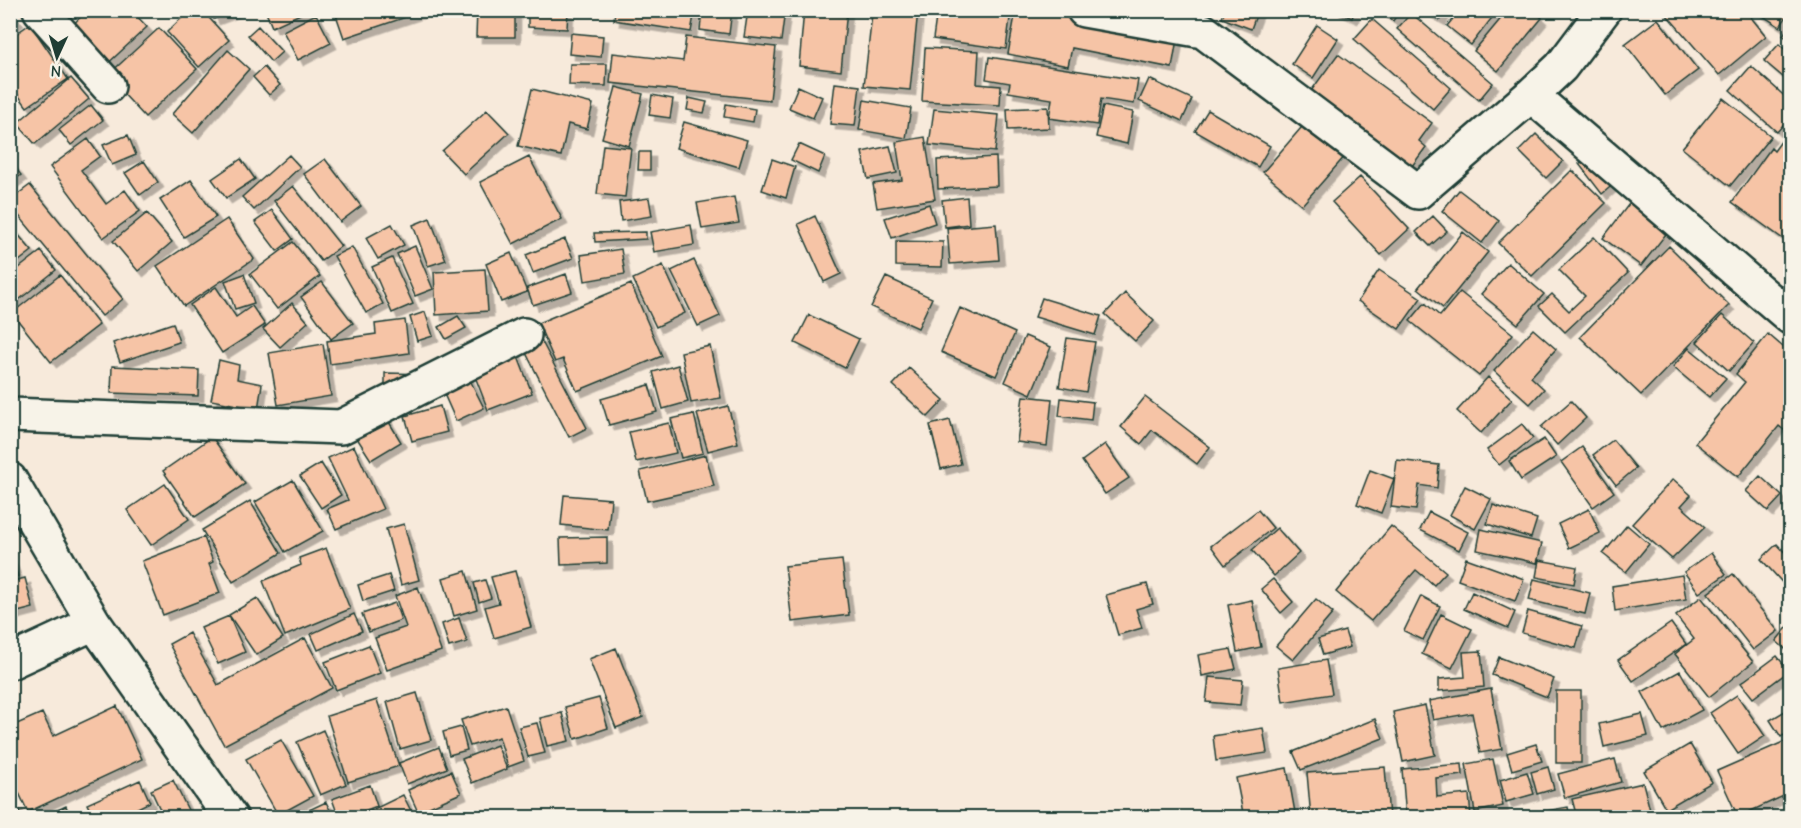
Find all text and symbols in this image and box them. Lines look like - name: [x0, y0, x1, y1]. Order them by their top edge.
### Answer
- north arrow: [27, 27, 87, 87]
- text: N: [50, 62, 62, 80]

